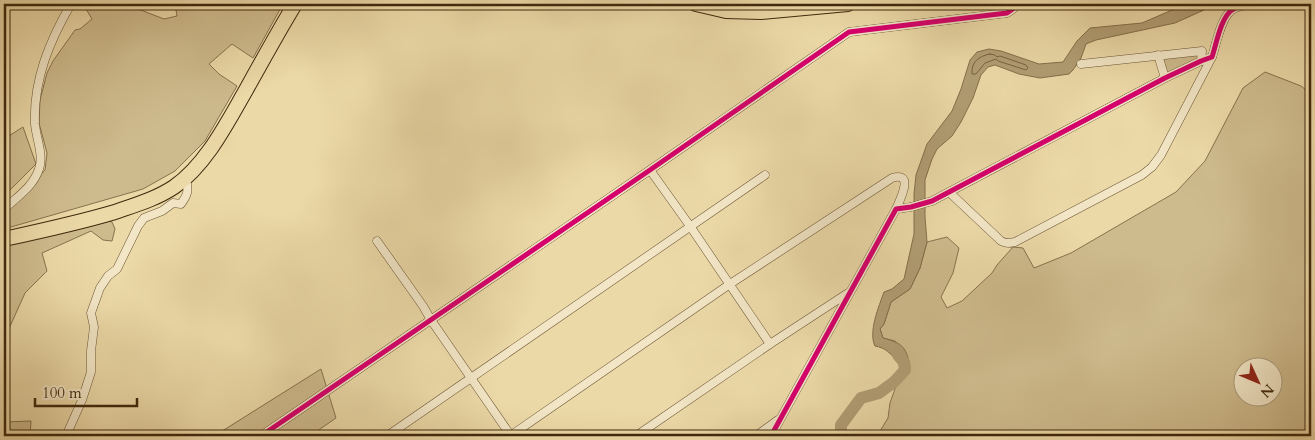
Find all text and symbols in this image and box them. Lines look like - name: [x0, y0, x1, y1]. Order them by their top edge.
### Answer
- north arrow: [1232, 358, 1282, 408]
- scale bar: [35, 375, 138, 407]
- text: N: [1256, 380, 1278, 402]
- text: 100 m: [42, 383, 82, 403]

